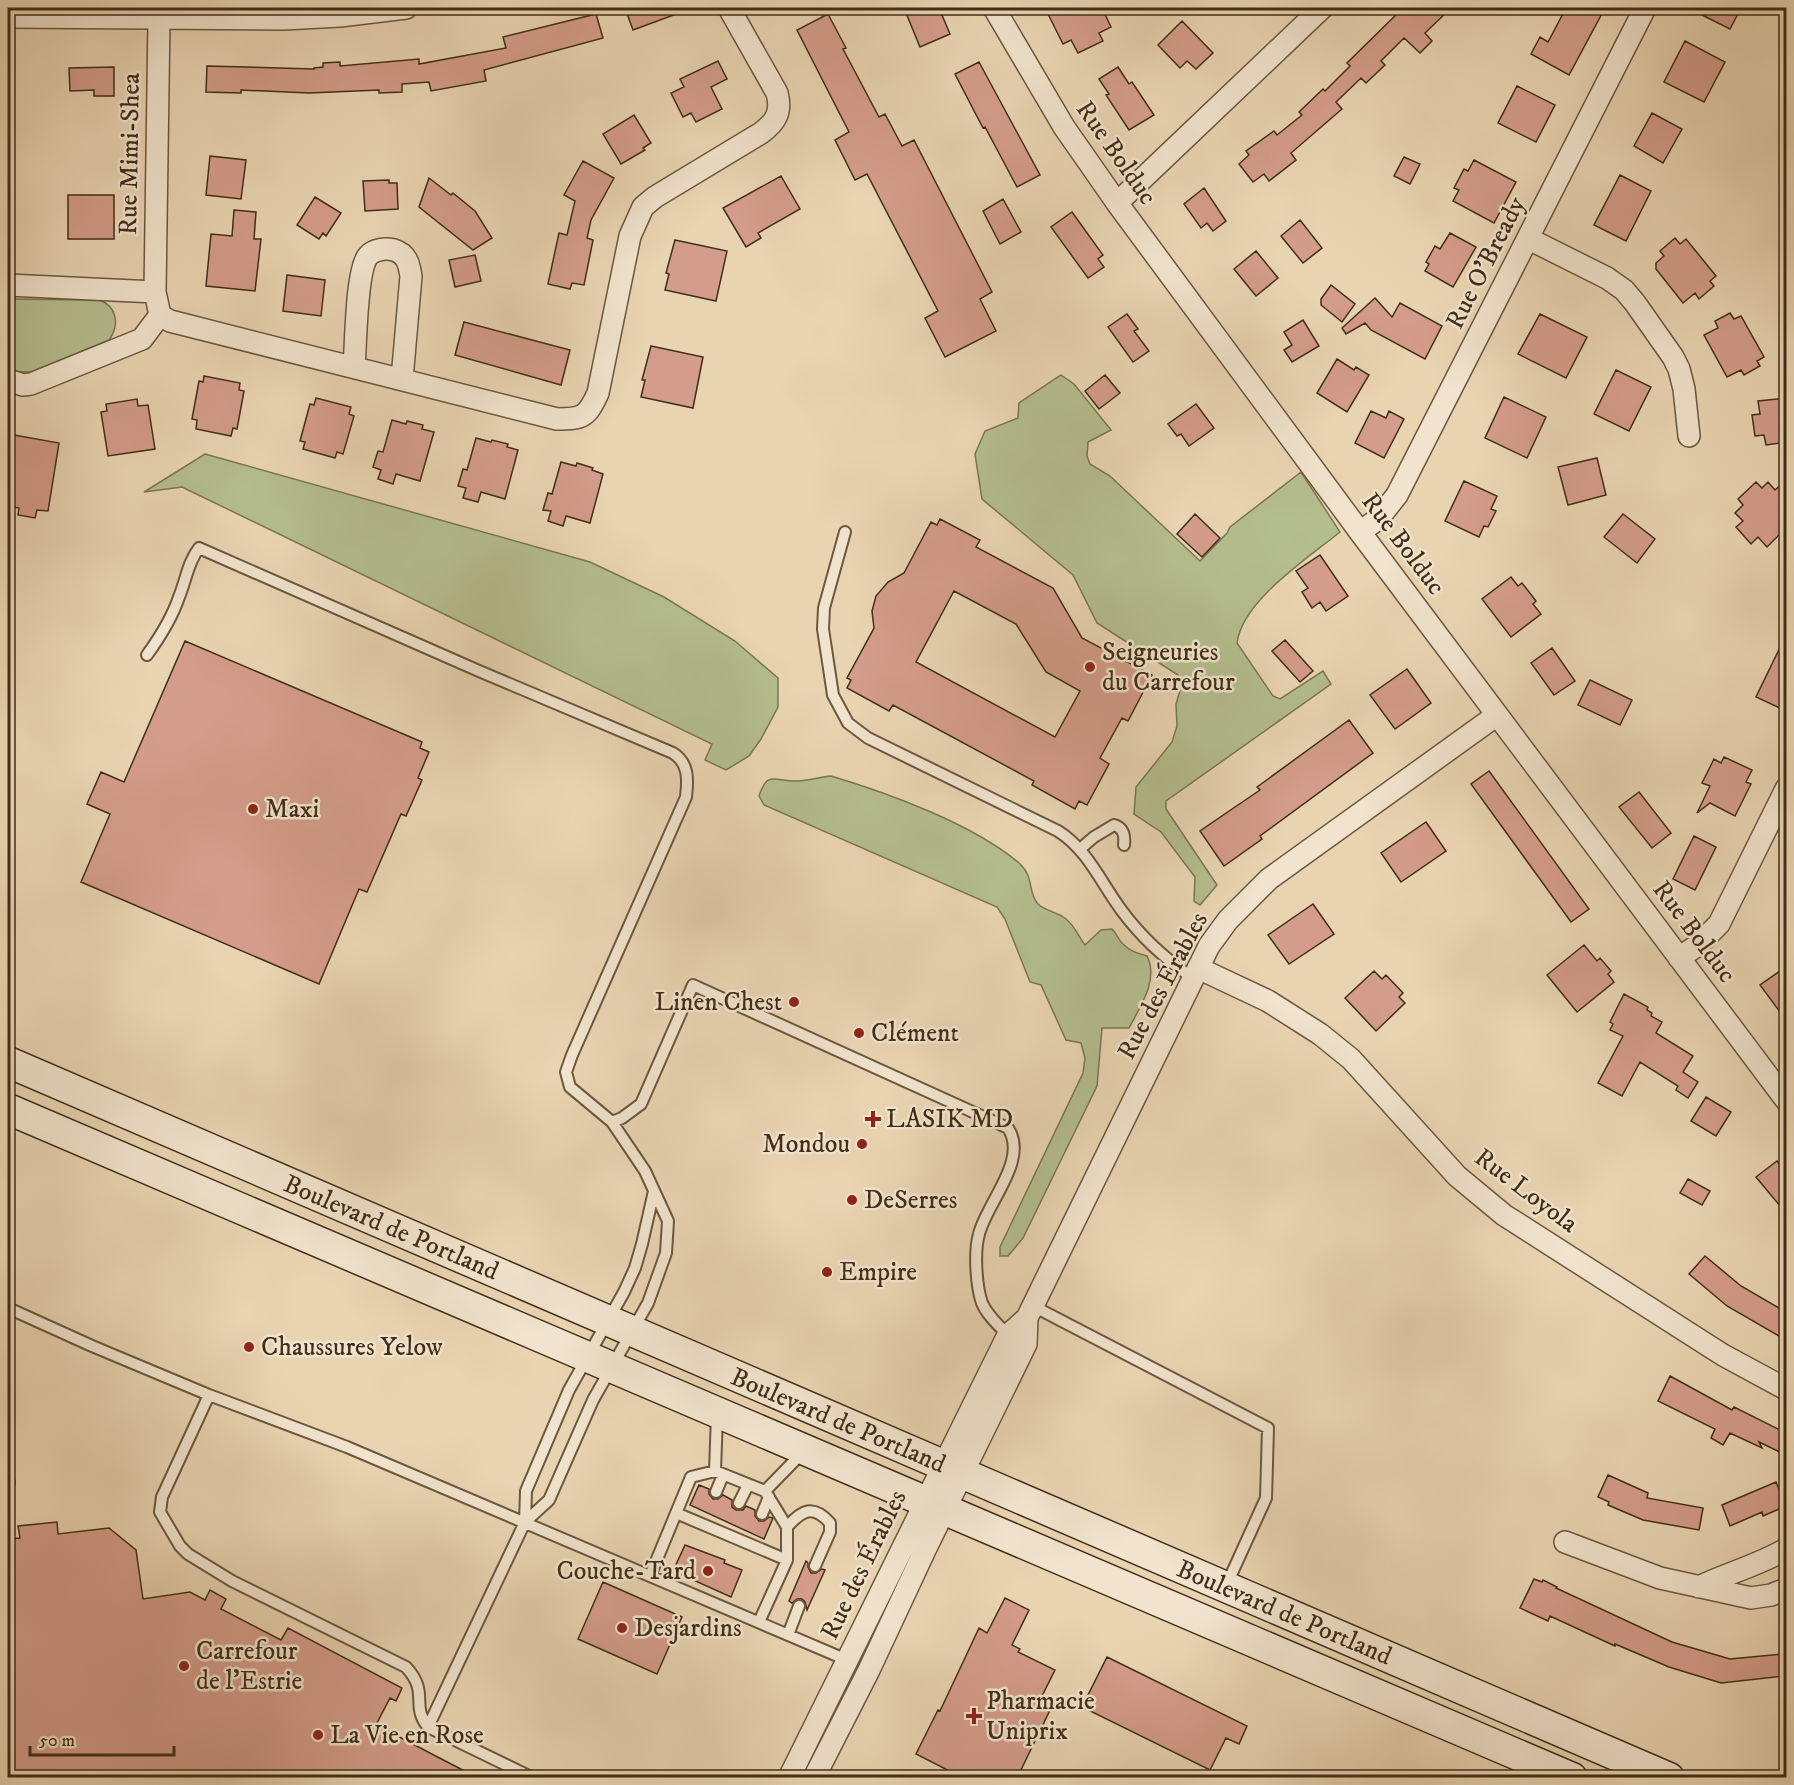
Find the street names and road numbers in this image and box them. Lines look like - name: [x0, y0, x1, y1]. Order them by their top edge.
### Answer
- street label: Rue Mimi-Shea: [112, 73, 148, 235]
- street label: Rue Bolduc: [1068, 95, 1164, 211]
- street label: Rue O'Bready: [1439, 191, 1534, 335]
- street label: Rue Bolduc: [1354, 486, 1452, 602]
- street label: Rue Bolduc: [1645, 874, 1743, 990]
- street label: Rue des Érables: [1110, 906, 1216, 1066]
- street label: Rue Loyola: [1468, 1141, 1584, 1241]
- street label: Boulevard de Portland: [278, 1168, 504, 1288]
- street label: Boulevard de Portland: [725, 1361, 951, 1481]
- street label: Rue des Érables: [814, 1485, 914, 1645]
- street label: Boulevard de Portland: [1171, 1553, 1397, 1673]

